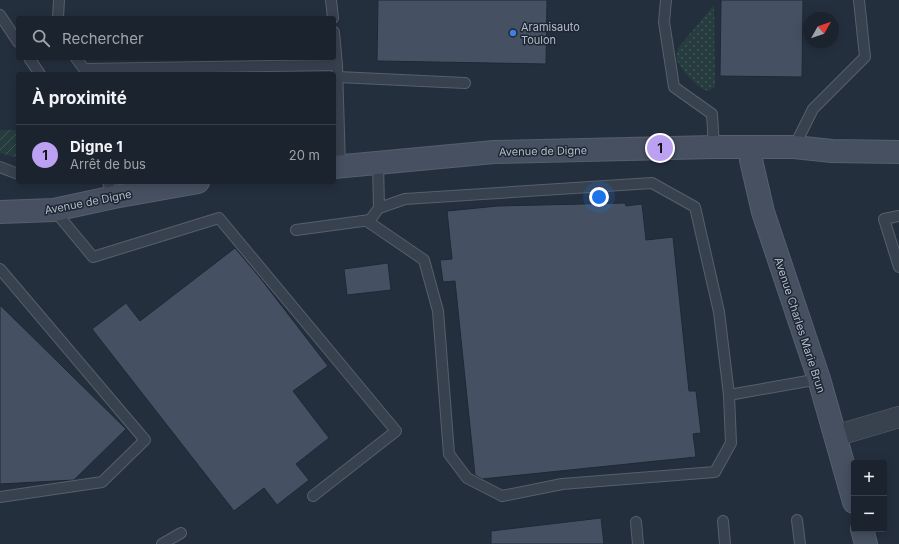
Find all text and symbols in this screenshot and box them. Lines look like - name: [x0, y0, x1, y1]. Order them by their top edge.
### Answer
- north arrow: [803, 12, 839, 48]
- search box: [16, 16, 336, 60]
- place label: Aramisauto Toulon: [521, 20, 580, 47]
- icon: search: [30, 27, 52, 49]
- marker: Aramisauto Toulon: [508, 28, 518, 38]
- text: Rechercher: [62, 29, 144, 48]
- text: À proximité: [32, 88, 127, 108]
- pin: 1: [647, 133, 673, 163]
- text: Digne 1: [70, 137, 123, 156]
- street label: Avenue de Digne: [499, 143, 587, 159]
- text: 1: [42, 147, 48, 163]
- text: 20 m: [289, 147, 320, 163]
- text: Arrêt de bus: [70, 156, 146, 172]
- street label: Avenue de Digne: [43, 187, 133, 217]
- your location: [589, 187, 609, 207]
- street label: Avenue Charles Marie Brun: [771, 255, 829, 395]
- map controls: [851, 460, 887, 532]
- button: +: [851, 460, 887, 496]
- button: −: [851, 496, 887, 532]

